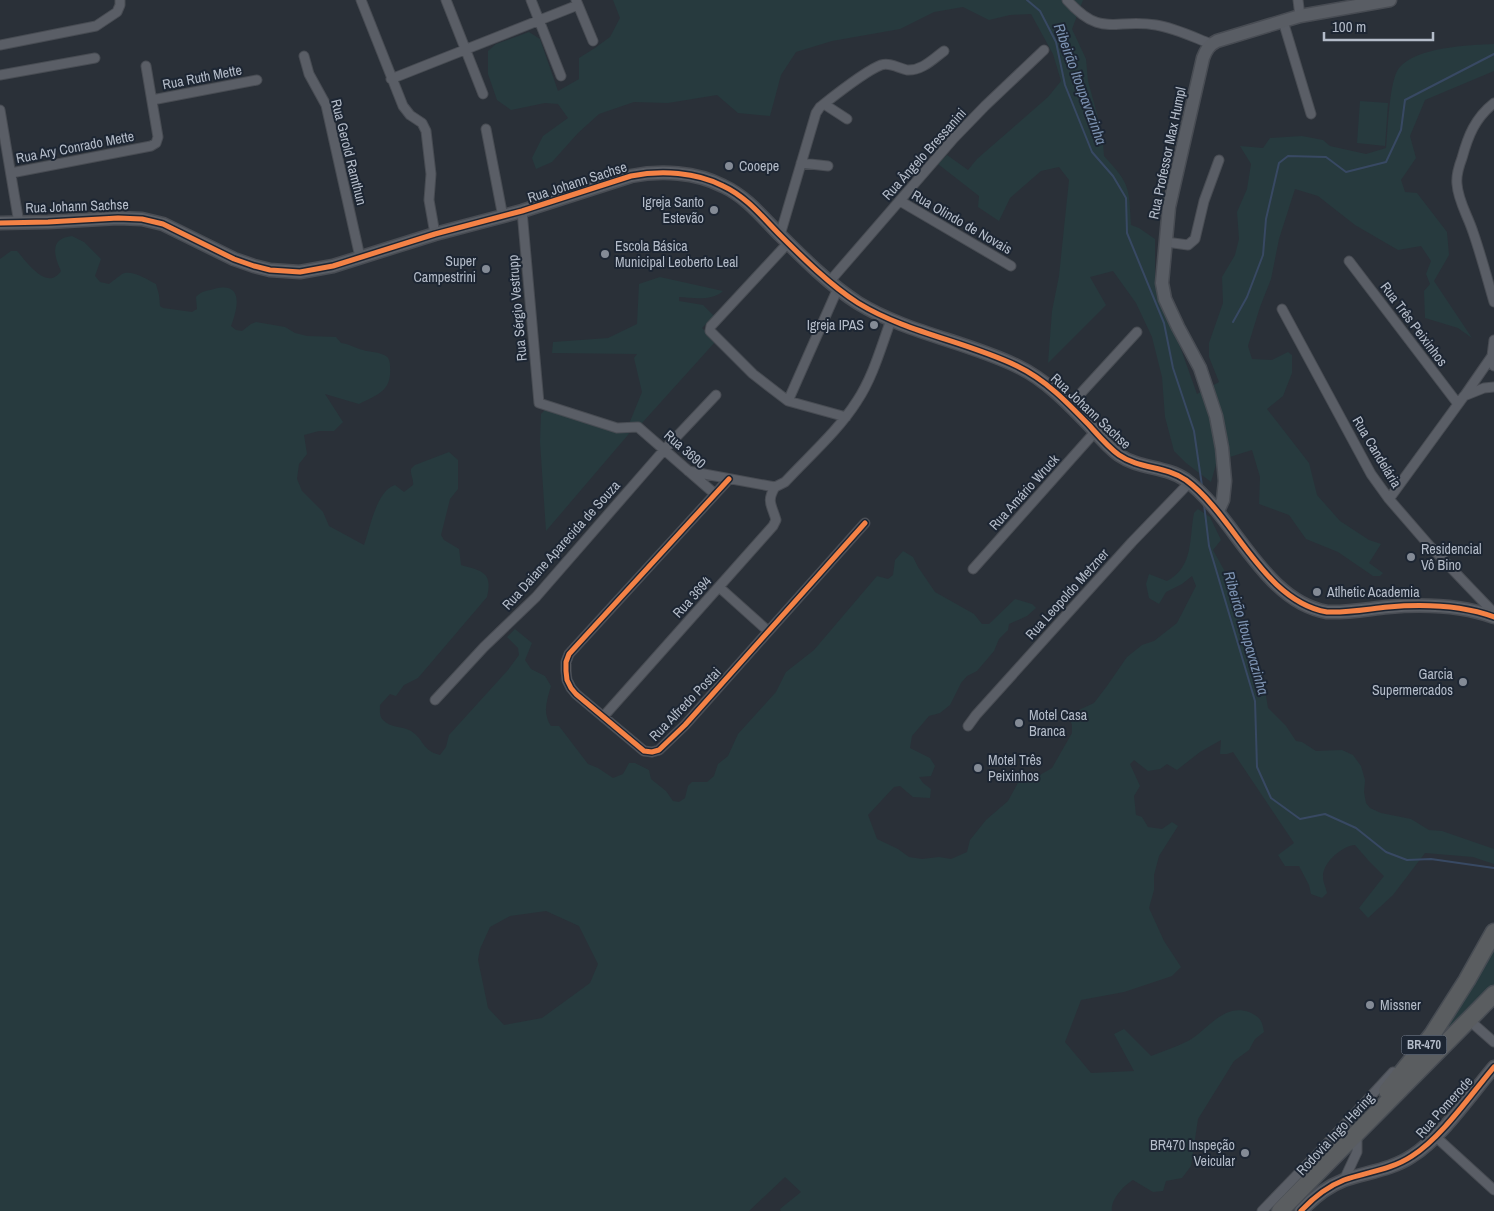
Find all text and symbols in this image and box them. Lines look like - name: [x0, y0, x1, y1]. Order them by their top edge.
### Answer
- scale bar: [1324, 10, 1433, 42]
- text: 100 m: [1332, 16, 1366, 37]
- water label: Ribeirão Itoupavazinha: [1049, 20, 1112, 148]
- street label: Rua Ruth Mette: [161, 60, 243, 94]
- street label: Rua Professor Max Humpl: [1144, 85, 1190, 221]
- street label: Rua Gerold Ramthun: [327, 97, 371, 207]
- street label: Rua Ângelo Bressanini: [878, 104, 970, 204]
- street label: Rua Ary Conrado Mette: [14, 127, 136, 167]
- street label: Rua Johann Sachse: [525, 157, 629, 207]
- place label: Cooepe: [739, 157, 779, 175]
- marker: Cooepe: [723, 160, 735, 172]
- street label: Rua Olindo de Novais: [909, 186, 1016, 258]
- place label: Igreja Santo Estevão: [642, 193, 704, 227]
- street label: Rua Johann Sachse: [25, 195, 129, 217]
- marker: Igreja Santo Estevão: [708, 204, 720, 216]
- place label: Escola Básica Municipal Leoberto Leal: [615, 237, 738, 271]
- marker: Escola Básica Municipal Leoberto Leal: [599, 248, 611, 260]
- place label: Super Campestrini: [413, 252, 476, 286]
- street label: Rua Sérgio Vestrupp: [503, 254, 531, 362]
- marker: Super Campestrini: [480, 263, 492, 275]
- street label: Rua Três Peixinhos: [1376, 278, 1452, 370]
- place label: Igreja IPAS: [807, 316, 864, 334]
- marker: Igreja IPAS: [868, 319, 880, 331]
- street label: Rua Johann Sachse: [1047, 369, 1135, 453]
- street label: Rua Candelária: [1349, 413, 1406, 492]
- street label: Rua 3690: [660, 426, 710, 472]
- street label: Rua Amário Wruck: [985, 450, 1063, 534]
- street label: Rua Daiane Aparecida de Souza: [498, 476, 624, 613]
- place label: Residencial Vô Bino: [1421, 540, 1482, 574]
- street label: Rua Leopoldo Metzner: [1021, 545, 1113, 643]
- marker: Residencial Vô Bino: [1405, 551, 1417, 563]
- water label: Ribeirão Itoupavazinha: [1219, 568, 1274, 697]
- street label: Rua 3694: [669, 572, 716, 622]
- place label: Atlhetic Academia: [1326, 583, 1420, 601]
- marker: Atlhetic Academia: [1311, 586, 1323, 598]
- street label: Rua Alfredo Postai: [645, 663, 725, 745]
- place label: Garcia Supermercados: [1372, 665, 1454, 699]
- marker: Garcia Supermercados: [1457, 676, 1469, 688]
- place label: Motel Casa Branca: [1029, 706, 1088, 740]
- marker: Motel Casa Branca: [1013, 717, 1025, 729]
- place label: Motel Três Peixinhos: [988, 751, 1042, 785]
- marker: Motel Três Peixinhos: [972, 762, 984, 774]
- place label: Missner: [1380, 996, 1421, 1014]
- marker: Missner: [1364, 999, 1376, 1011]
- road number: BR-470: [1402, 1036, 1446, 1054]
- street label: Rua Pomerode: [1411, 1072, 1477, 1142]
- street label: Rodovia Ingo Hering: [1292, 1089, 1378, 1179]
- place label: BR470 Inspeção Veicular: [1150, 1136, 1235, 1170]
- marker: BR470 Inspeção Veicular: [1239, 1147, 1251, 1159]

